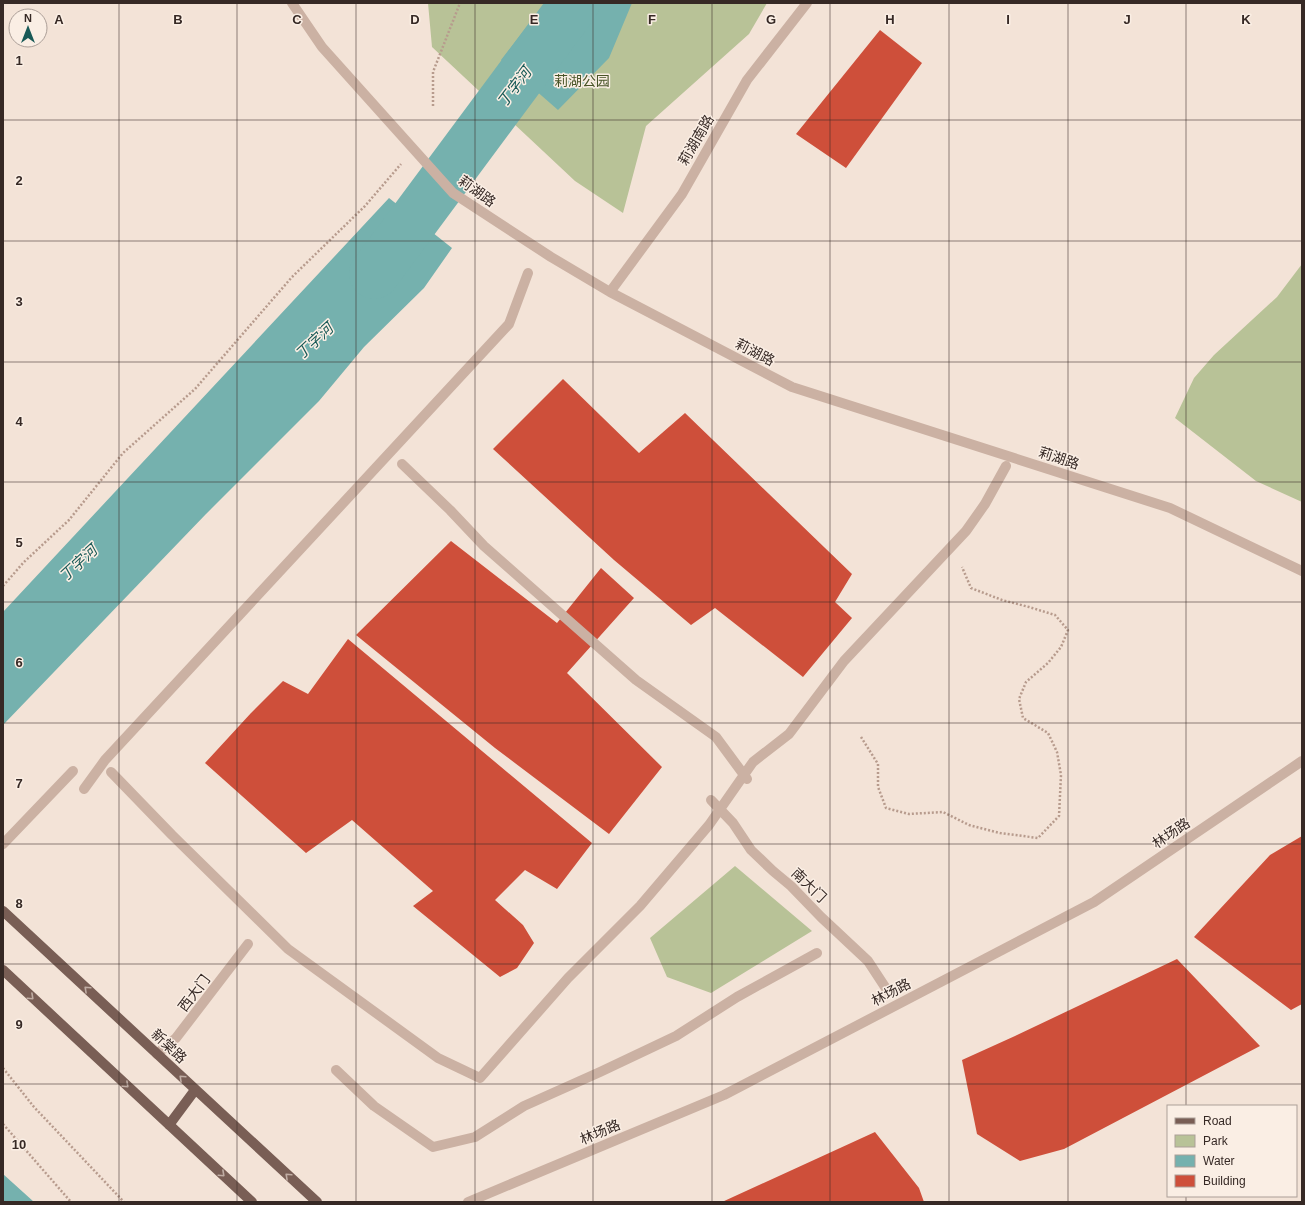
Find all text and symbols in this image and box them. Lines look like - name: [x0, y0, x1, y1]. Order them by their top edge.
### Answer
- north arrow: [8, 8, 48, 48]
- text: N: [24, 12, 32, 24]
- text: A: [54, 12, 64, 27]
- text: B: [173, 12, 183, 27]
- text: C: [292, 12, 302, 27]
- text: D: [410, 12, 420, 27]
- text: E: [530, 12, 539, 27]
- text: F: [648, 12, 656, 27]
- text: G: [766, 12, 776, 27]
- text: H: [885, 12, 895, 27]
- text: I: [1006, 12, 1010, 27]
- text: J: [1123, 12, 1131, 27]
- text: K: [1241, 12, 1251, 27]
- text: 1: [15, 53, 23, 68]
- water label: 丁字河: [494, 62, 536, 110]
- park label: 莉湖公园: [554, 73, 610, 89]
- street label: 莉湖南路: [675, 112, 717, 168]
- street label: 莉湖路: [455, 172, 499, 210]
- text: 2: [15, 173, 23, 188]
- text: 3: [15, 294, 23, 309]
- water label: 丁字河: [292, 317, 338, 363]
- street label: 莉湖路: [733, 335, 777, 369]
- text: 4: [15, 414, 23, 429]
- street label: 莉湖路: [1037, 444, 1081, 472]
- text: 5: [15, 535, 23, 550]
- water label: 丁字河: [56, 539, 102, 585]
- text: 6: [15, 655, 23, 670]
- text: 7: [15, 776, 23, 791]
- street label: 林场路: [1149, 815, 1193, 851]
- street label: 南大门: [788, 865, 830, 905]
- text: 8: [15, 896, 23, 911]
- street label: 西大门: [175, 971, 213, 1015]
- street label: 林场路: [869, 975, 913, 1009]
- one-way arrow: [84, 986, 92, 994]
- one-way arrow: [27, 992, 34, 999]
- text: 9: [15, 1017, 23, 1032]
- street label: 新棠路: [148, 1026, 190, 1066]
- one-way arrow: [179, 1075, 187, 1082]
- one-way arrow: [121, 1081, 129, 1088]
- legend: [1167, 1105, 1297, 1197]
- text: Road: [1203, 1114, 1232, 1128]
- street label: 林场路: [578, 1116, 622, 1148]
- text: Park: [1203, 1134, 1229, 1148]
- text: 10: [12, 1137, 26, 1152]
- text: Water: [1203, 1154, 1235, 1168]
- one-way arrow: [217, 1169, 224, 1176]
- one-way arrow: [285, 1173, 293, 1180]
- text: Building: [1203, 1174, 1246, 1188]

